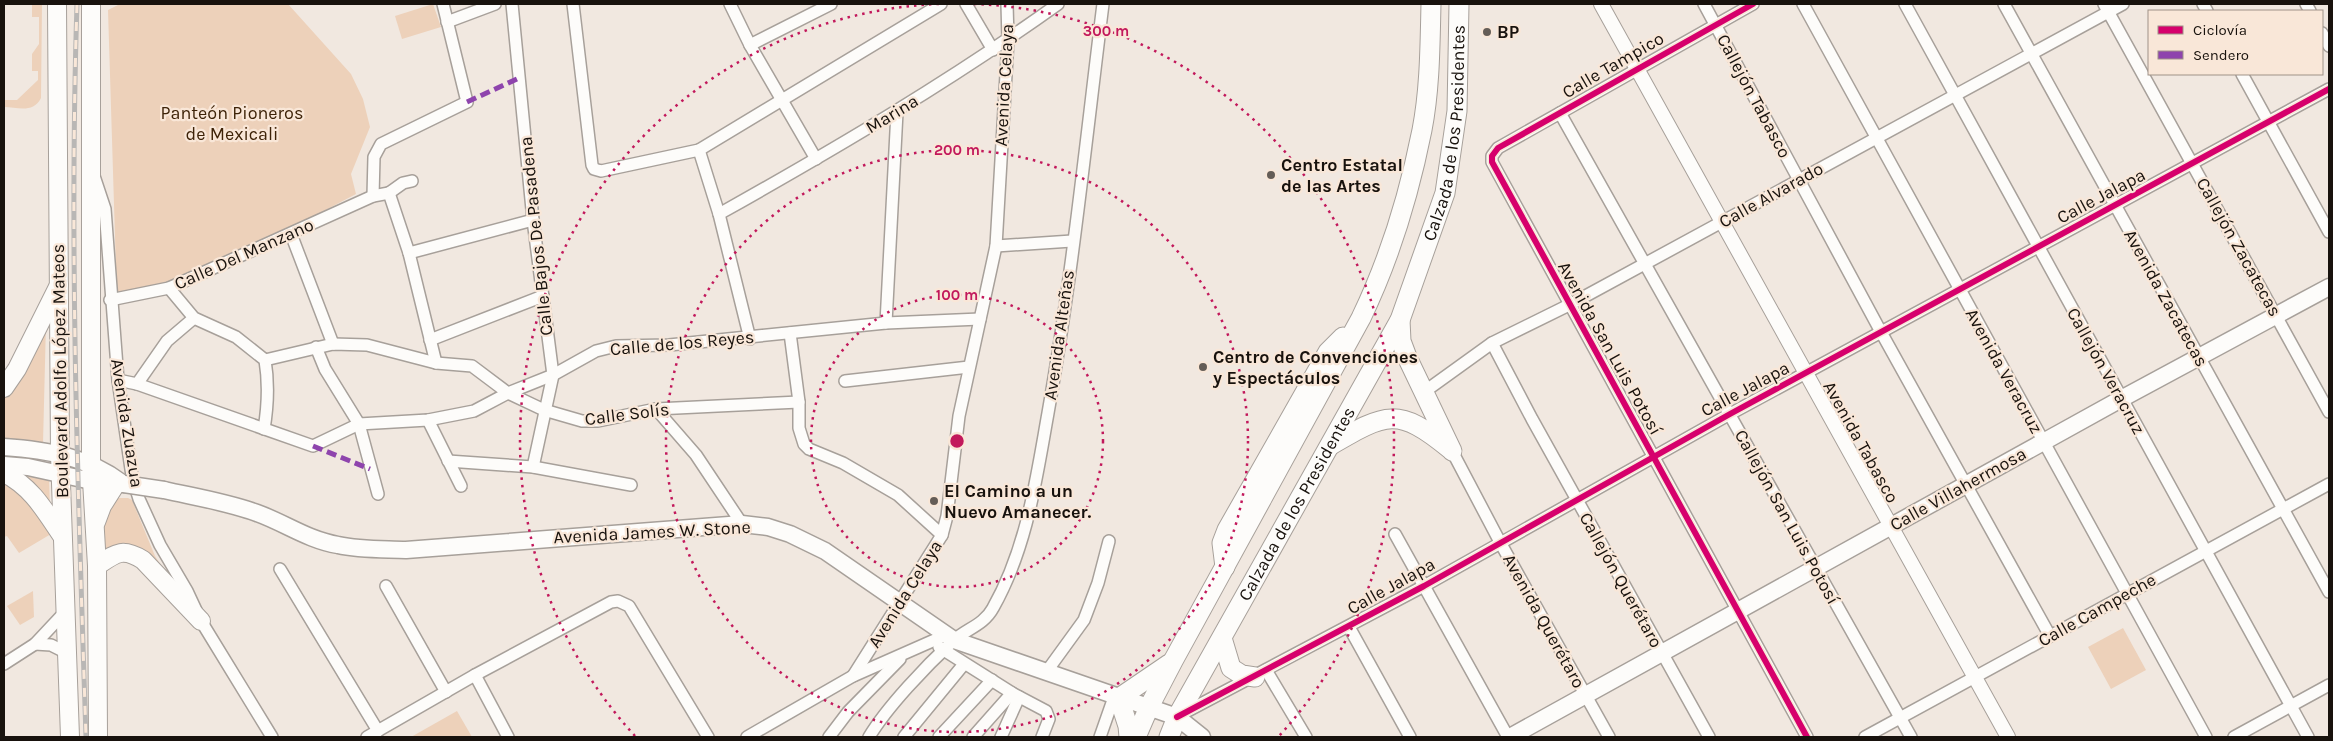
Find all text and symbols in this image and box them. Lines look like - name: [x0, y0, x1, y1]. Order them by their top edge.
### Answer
- legend: [2148, 10, 2323, 75]
- place label: BP: [1497, 21, 1519, 43]
- text: Ciclovía: [2193, 21, 2247, 39]
- text: 300 m: [1083, 22, 1129, 40]
- street label: Avenida Celaya: [990, 23, 1018, 147]
- street label: Calzada de los Presidentes: [1418, 25, 1470, 244]
- marker: BP: [1481, 26, 1493, 38]
- street label: Calle Tampico: [1558, 27, 1668, 103]
- street label: Callejón Tabasco: [1712, 30, 1796, 162]
- text: Sendero: [2193, 46, 2249, 64]
- street label: Marina: [862, 90, 922, 138]
- park label: Panteón Pioneros de Mexicali: [161, 102, 303, 145]
- street label: Calle Bajos De Pasadena: [515, 135, 557, 337]
- text: 200 m: [934, 141, 980, 159]
- place label: Centro Estatal de las Artes: [1281, 154, 1403, 197]
- street label: Calle Alvarado: [1715, 157, 1827, 233]
- street label: Calle Jalapa: [2053, 163, 2149, 229]
- marker: Centro Estatal de las Artes: [1265, 169, 1277, 181]
- street label: Callejón Zacatecas: [2192, 174, 2286, 320]
- street label: Calle Del Manzano: [171, 213, 317, 295]
- street label: Avenida Zacatecas: [2119, 225, 2213, 371]
- street label: Boulevard Adolfo López Mateos: [47, 244, 73, 498]
- street label: Avenida San Luis Potosí: [1553, 257, 1667, 439]
- street label: Avenida Alteñas: [1039, 269, 1079, 401]
- text: 100 m: [936, 286, 978, 304]
- street label: Callejón Veracruz: [2062, 304, 2150, 438]
- street label: Avenida Veracruz: [1960, 305, 2048, 437]
- street label: Calle de los Reyes: [609, 326, 755, 360]
- place label: Centro de Convenciones y Espectáculos: [1213, 346, 1418, 389]
- street label: Calle Jalapa: [1697, 356, 1793, 422]
- street label: Avenida Zuazua: [106, 357, 148, 489]
- marker: Centro de Convenciones y Espectáculos: [1197, 361, 1209, 373]
- street label: Avenida Tabasco: [1818, 377, 1904, 507]
- street label: Calle Solís: [583, 398, 671, 430]
- street label: Calzada de los Presidentes: [1233, 403, 1360, 605]
- street label: Callejón San Luis Potosí: [1730, 426, 1845, 609]
- centre of rings: [948, 432, 966, 450]
- street label: Calle Villahermosa: [1886, 442, 2030, 536]
- place label: El Camino a un Nuevo Amanecer.: [944, 480, 1092, 523]
- marker: El Camino a un Nuevo Amanecer.: [928, 495, 940, 507]
- street label: Callejón Querétaro: [1575, 508, 1667, 652]
- street label: Avenida James W. Stone: [553, 516, 751, 548]
- street label: Avenida Celaya: [863, 536, 947, 652]
- street label: Avenida Querétaro: [1498, 550, 1590, 692]
- street label: Calle Jalapa: [1343, 553, 1439, 619]
- street label: Calle Campeche: [2034, 569, 2160, 651]

